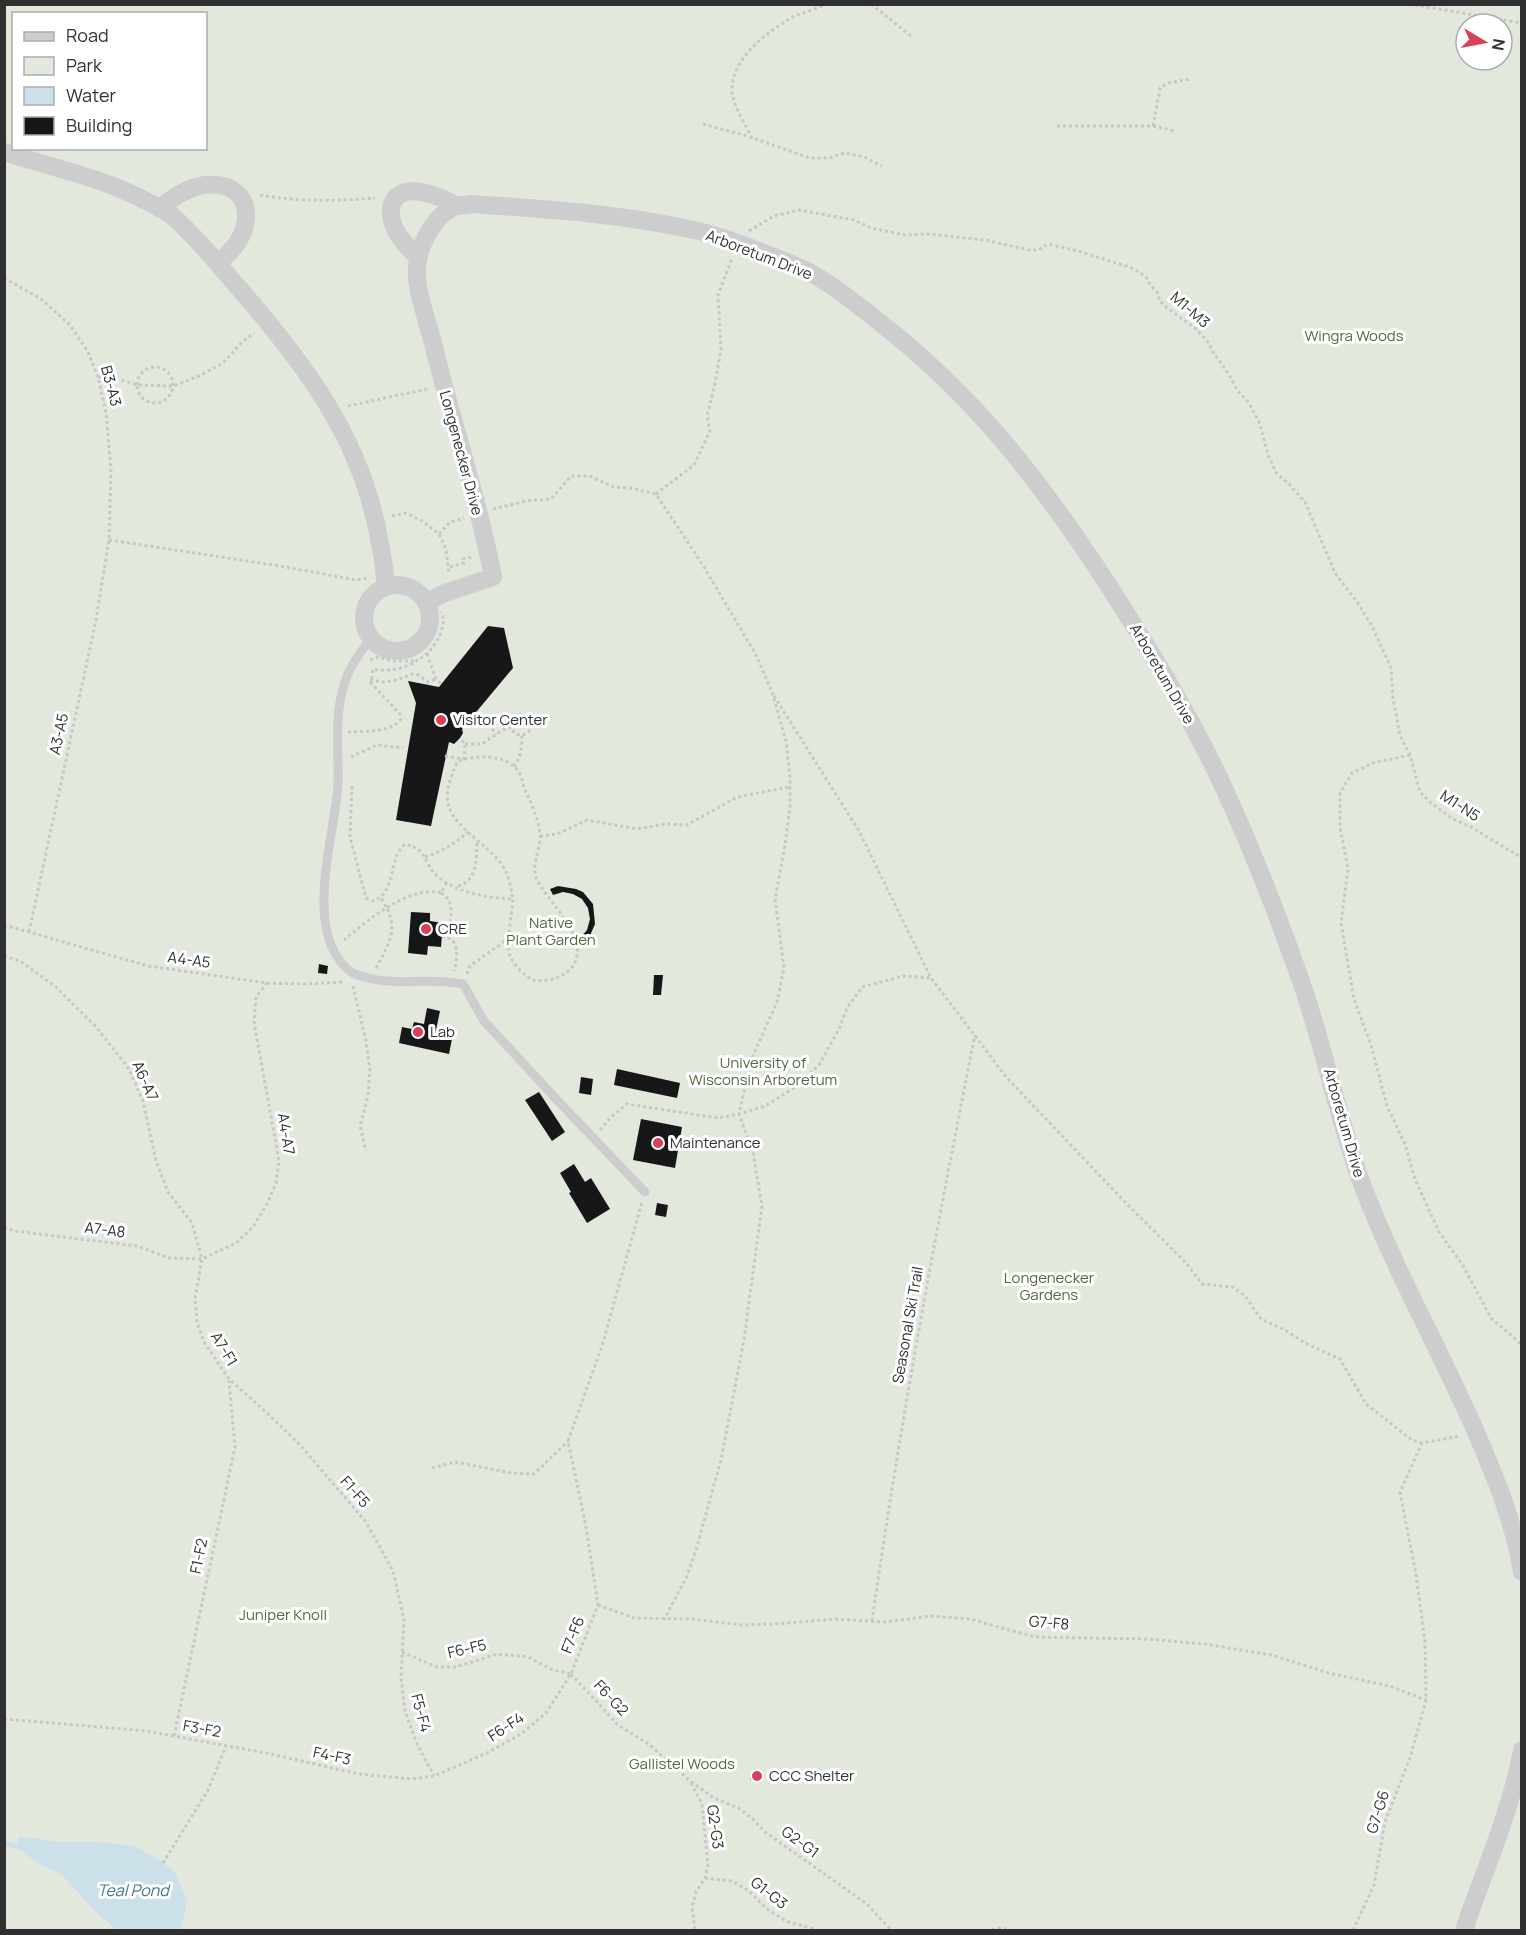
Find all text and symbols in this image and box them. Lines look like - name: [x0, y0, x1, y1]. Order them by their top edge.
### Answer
- legend: [12, 12, 207, 150]
- north arrow: [1454, 12, 1514, 72]
- text: Road: [66, 23, 109, 47]
- text: N: [1487, 37, 1511, 52]
- text: Park: [66, 53, 103, 77]
- text: Water: [66, 83, 116, 107]
- text: Building: [66, 113, 132, 137]
- street label: Arboretum Drive: [703, 225, 816, 285]
- street label: M1-M3: [1166, 287, 1214, 333]
- park label: Wingra Woods: [1304, 325, 1404, 346]
- street label: B3-A3: [96, 363, 127, 409]
- street label: Longenecker Drive: [435, 388, 488, 518]
- street label: Arboretum Drive: [1125, 620, 1200, 728]
- place label: Visitor Center: [453, 709, 548, 730]
- street label: A3-A5: [44, 711, 73, 757]
- marker: Visitor Center: [434, 713, 448, 727]
- street label: M1-N5: [1436, 785, 1484, 826]
- park label: Native Plant Garden: [506, 912, 596, 950]
- place label: CRE: [438, 918, 467, 939]
- marker: CRE: [419, 922, 433, 936]
- street label: A4-A5: [166, 946, 212, 973]
- place label: Lab: [430, 1021, 455, 1042]
- marker: Lab: [411, 1025, 425, 1039]
- park label: University of Wisconsin Arboretum: [689, 1052, 837, 1090]
- street label: A6-A7: [127, 1057, 164, 1104]
- street label: Arboretum Drive: [1319, 1066, 1370, 1180]
- street label: A4-A7: [273, 1112, 300, 1156]
- place label: Maintenance: [670, 1132, 761, 1153]
- marker: Maintenance: [651, 1136, 665, 1150]
- street label: A7-A8: [83, 1217, 127, 1242]
- street label: Seasonal Ski Trail: [887, 1265, 928, 1385]
- park label: Longenecker Gardens: [1004, 1267, 1095, 1305]
- street label: A7-F1: [206, 1328, 243, 1370]
- street label: F1-F5: [336, 1471, 375, 1512]
- street label: F1-F2: [185, 1536, 213, 1576]
- park label: Juniper Knoll: [239, 1604, 327, 1625]
- street label: G7-F8: [1028, 1610, 1070, 1635]
- street label: F7-F6: [556, 1613, 589, 1656]
- street label: F6-F5: [445, 1634, 488, 1663]
- street label: F6-G2: [589, 1675, 633, 1720]
- street label: F5-F4: [406, 1691, 437, 1734]
- street label: F6-F4: [483, 1707, 528, 1746]
- street label: F3-F2: [181, 1715, 223, 1742]
- street label: F4-F3: [311, 1741, 353, 1770]
- park label: Gallistel Woods: [629, 1753, 735, 1774]
- place label: CCC Shelter: [769, 1765, 855, 1786]
- marker: CCC Shelter: [750, 1769, 764, 1783]
- street label: G7-G6: [1361, 1788, 1394, 1836]
- street label: G2-G3: [702, 1804, 729, 1850]
- street label: G2-G1: [777, 1821, 823, 1862]
- street label: G1-G3: [746, 1872, 792, 1914]
- water label: Teal Pond: [97, 1879, 171, 1901]

